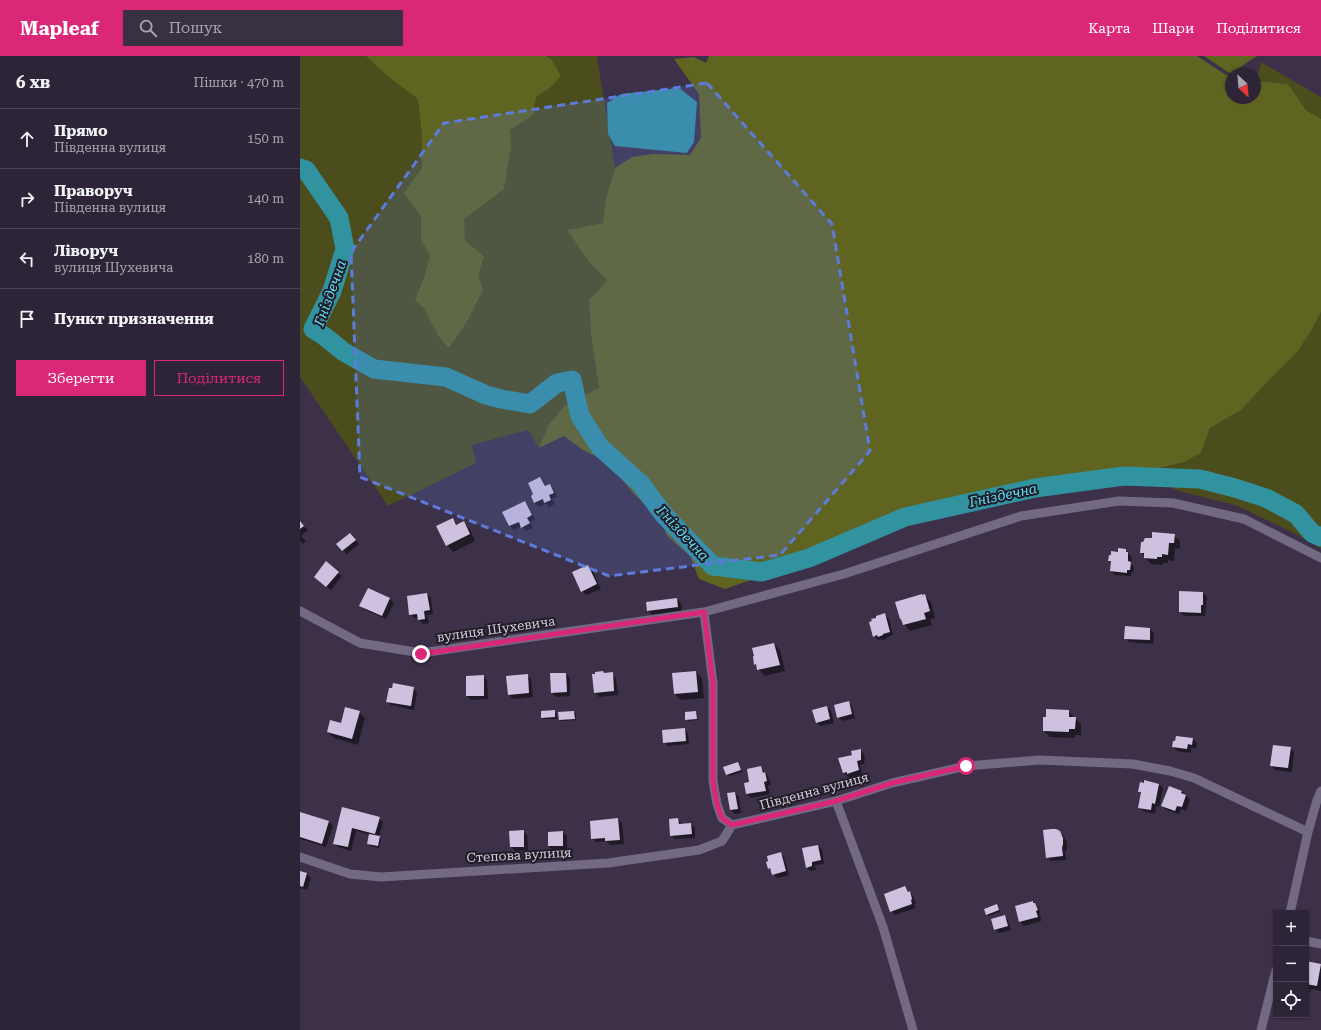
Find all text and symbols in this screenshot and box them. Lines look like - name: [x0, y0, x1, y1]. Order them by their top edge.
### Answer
- search box: [123, 10, 403, 46]
- text: Mapleaf: [20, 17, 99, 40]
- icon: search: [137, 17, 159, 39]
- text: Пошук: [169, 19, 222, 37]
- text: Карта: [1088, 20, 1130, 36]
- text: Шари: [1152, 20, 1194, 36]
- text: Поділитися: [1216, 20, 1301, 36]
- north arrow: [1225, 68, 1261, 104]
- text: 6 хв: [16, 72, 50, 92]
- text: Пішки · 470 m: [194, 75, 284, 90]
- text: Прямо: [54, 122, 108, 140]
- icon: ahead: [16, 128, 38, 150]
- text: 150 m: [247, 131, 284, 146]
- text: Південна вулиця: [54, 140, 166, 155]
- text: Праворуч: [54, 182, 133, 200]
- icon: right: [16, 188, 38, 210]
- text: 140 m: [247, 191, 284, 206]
- text: Південна вулиця: [54, 200, 166, 215]
- text: Ліворуч: [54, 242, 118, 260]
- icon: left: [16, 248, 38, 270]
- text: 180 m: [247, 251, 284, 266]
- water label: Гніздечна: [310, 258, 349, 329]
- text: вулиця Шухевича: [54, 260, 173, 275]
- icon: arrive: [16, 308, 38, 330]
- text: Пункт призначення: [54, 310, 214, 328]
- button: Зберегти: [16, 360, 146, 396]
- button: Поділитися: [154, 360, 284, 396]
- water label: Гніздечна: [967, 480, 1038, 510]
- water label: Гніздечна: [653, 502, 712, 564]
- street label: вулиця Шухевича: [436, 613, 556, 645]
- route end: [412, 645, 430, 663]
- route start: [957, 757, 975, 775]
- street label: Південна вулиця: [758, 769, 870, 813]
- street label: Степова вулиця: [466, 845, 572, 865]
- map controls: [1273, 910, 1309, 1018]
- button: +: [1273, 910, 1309, 946]
- button: −: [1273, 946, 1309, 982]
- button: locate: [1273, 982, 1309, 1018]

